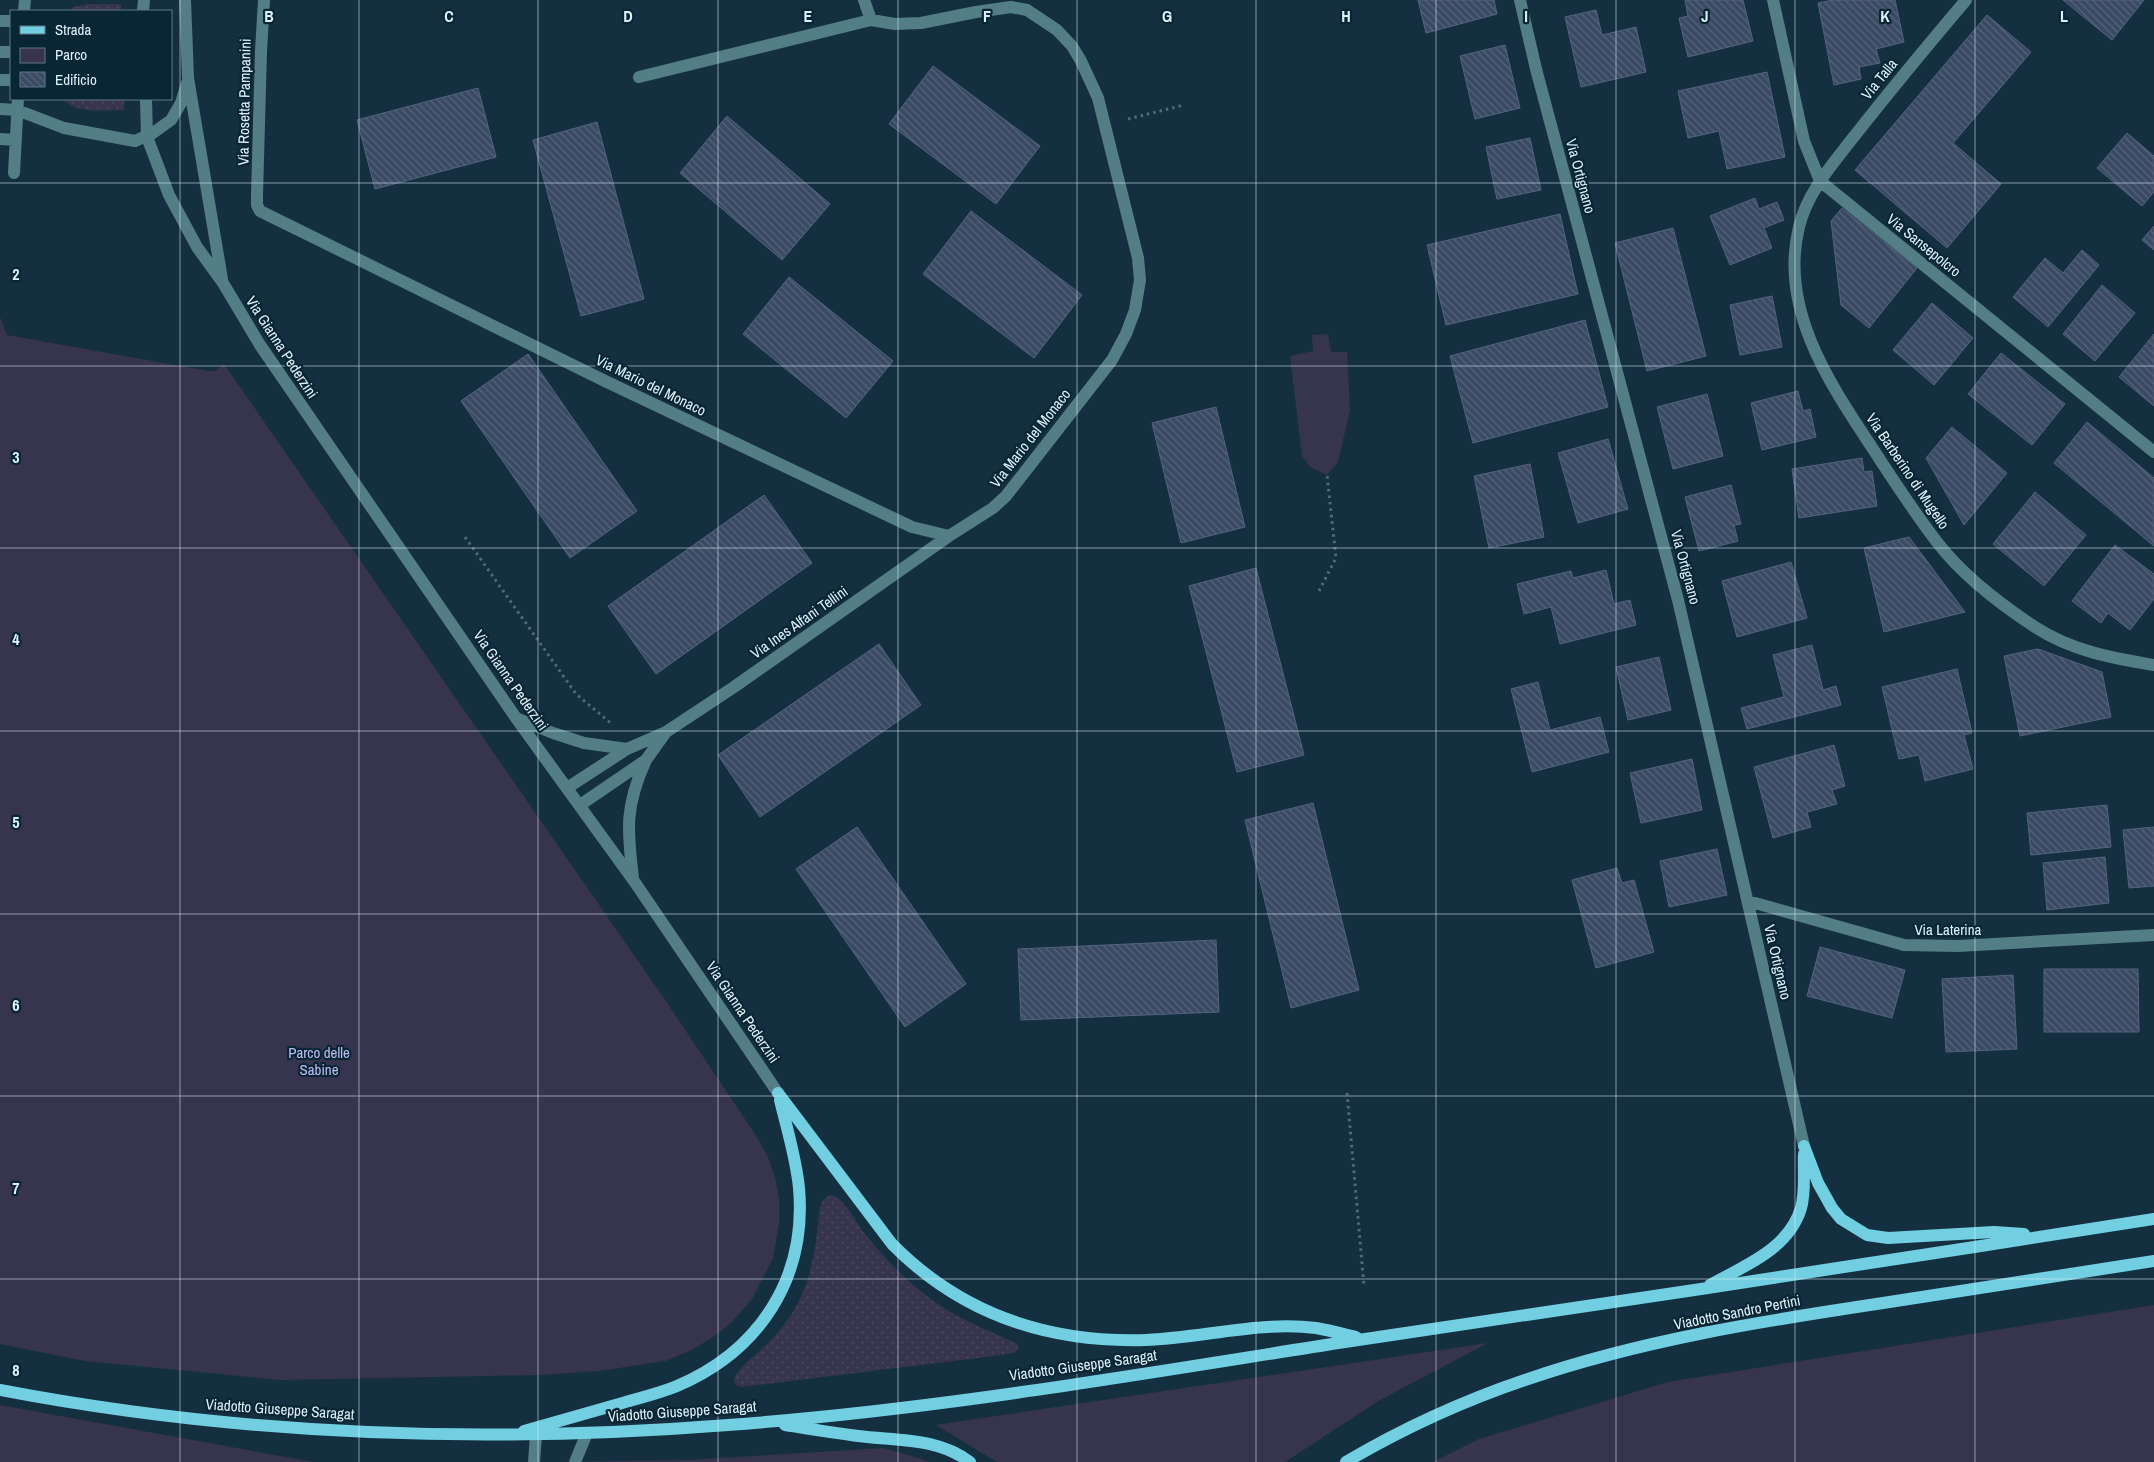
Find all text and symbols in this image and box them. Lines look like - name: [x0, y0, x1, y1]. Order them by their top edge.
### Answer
- text: B: [264, 5, 274, 27]
- text: C: [444, 5, 454, 27]
- text: D: [623, 5, 633, 27]
- text: E: [804, 5, 813, 27]
- text: F: [983, 5, 991, 27]
- text: G: [1162, 5, 1172, 27]
- text: H: [1341, 5, 1351, 27]
- text: I: [1524, 5, 1528, 27]
- text: J: [1701, 5, 1709, 27]
- text: K: [1880, 5, 1890, 27]
- text: L: [2060, 5, 2068, 27]
- legend: [10, 10, 172, 100]
- text: Strada: [55, 19, 91, 40]
- street label: Via Rosetta Pampanini: [232, 38, 256, 166]
- text: Parco: [55, 44, 87, 65]
- street label: Via Talla: [1856, 54, 1902, 104]
- text: Edificio: [55, 69, 97, 90]
- street label: Via Ortignano: [1561, 136, 1601, 216]
- street label: Via Sansepolcro: [1882, 209, 1966, 282]
- text: 2: [12, 263, 20, 285]
- street label: Via Gianna Pederzini: [241, 292, 323, 402]
- street label: Via Mario del Monaco: [592, 349, 710, 421]
- street label: Via Mario del Monaco: [985, 384, 1075, 492]
- street label: Via Barberino di Mugello: [1861, 409, 1955, 533]
- text: 3: [12, 446, 20, 468]
- street label: Via Ortignano: [1666, 527, 1706, 607]
- street label: Via Ines Alfani Tellini: [746, 581, 852, 663]
- street label: Via Gianna Pederzini: [469, 626, 553, 734]
- text: 4: [12, 628, 20, 650]
- text: 5: [12, 811, 20, 833]
- street label: Via Laterina: [1915, 919, 1982, 940]
- street label: Via Ortignano: [1759, 922, 1797, 1002]
- street label: Via Gianna Pederzini: [701, 957, 785, 1067]
- text: 6: [12, 994, 20, 1016]
- park label: Parco delle Sabine: [288, 1042, 350, 1080]
- text: 7: [12, 1177, 20, 1199]
- street label: Viadotto Sandro Pertini: [1672, 1289, 1802, 1335]
- street label: Viadotto Giuseppe Saragat: [1008, 1344, 1159, 1386]
- text: 8: [12, 1359, 20, 1381]
- street label: Viadotto Giuseppe Saragat: [205, 1393, 356, 1425]
- street label: Viadotto Giuseppe Saragat: [607, 1395, 758, 1427]

